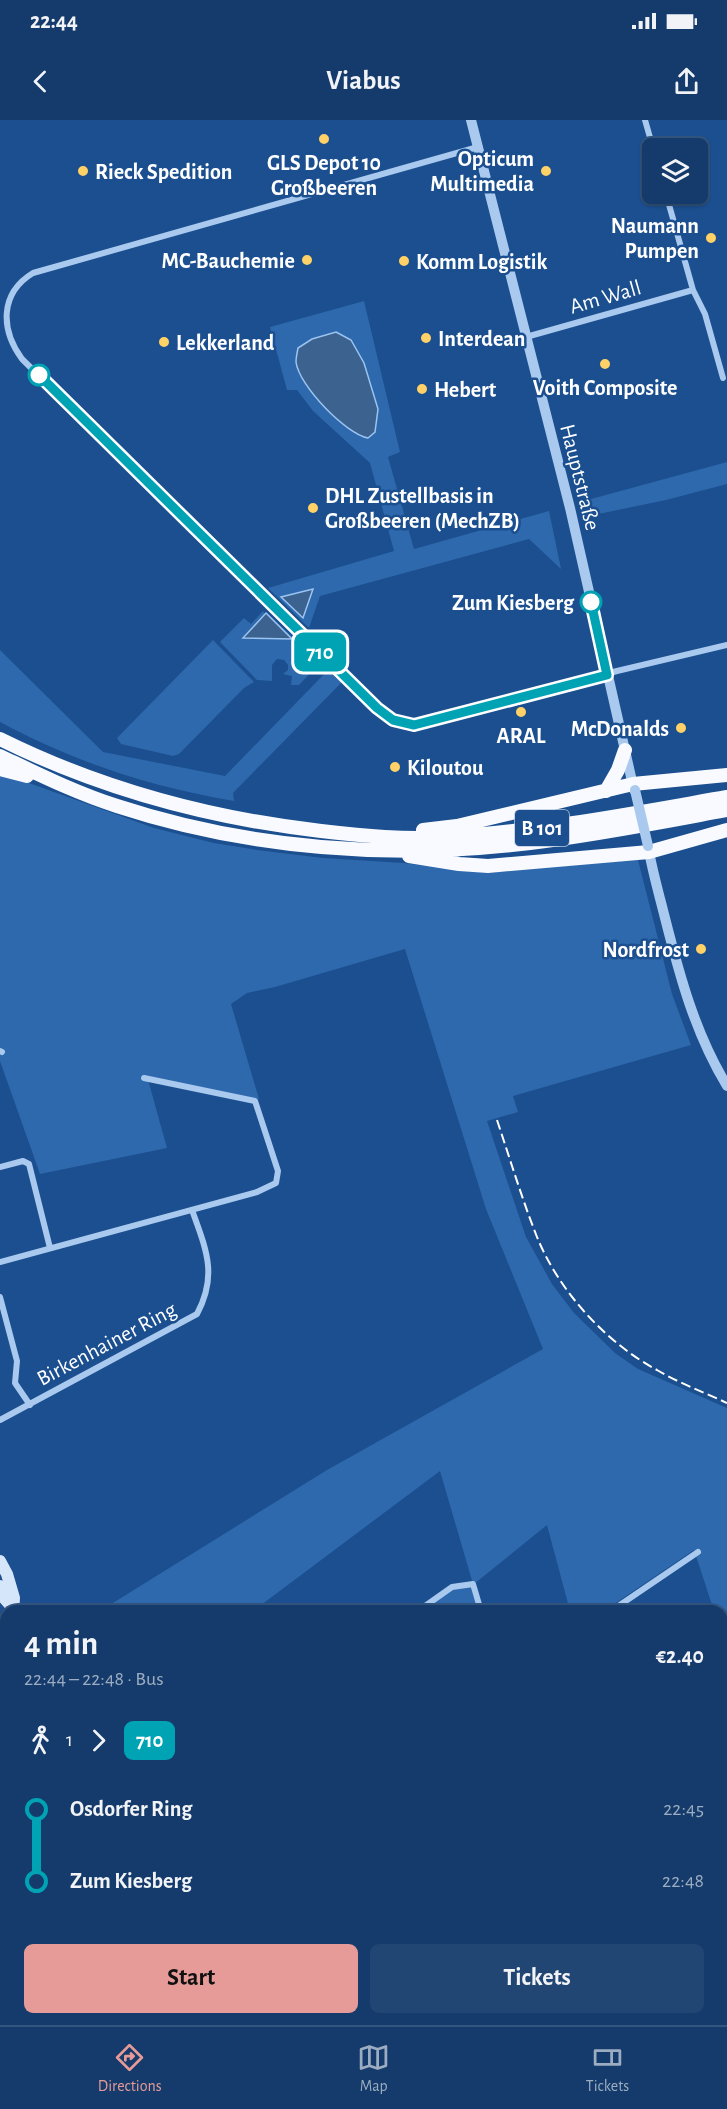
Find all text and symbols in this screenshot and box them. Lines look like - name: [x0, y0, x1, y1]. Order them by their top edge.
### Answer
- text: 22:44: [30, 10, 78, 32]
- icon: back: [24, 65, 57, 98]
- icon: share: [670, 65, 703, 98]
- text: Viabus: [326, 67, 401, 94]
- marker: GLS Depot 10 Großbeeren: [317, 132, 331, 146]
- map controls: [642, 138, 708, 204]
- button: layers: [642, 138, 708, 204]
- place label: Opticum Multimedia: [430, 148, 534, 195]
- place label: GLS Depot 10 Großbeeren: [267, 152, 381, 199]
- place label: Rieck Spedition: [95, 161, 232, 183]
- marker: Rieck Spedition: [76, 164, 90, 178]
- marker: Opticum Multimedia: [539, 164, 553, 178]
- place label: Naumann Pumpen: [611, 215, 699, 262]
- marker: Naumann Pumpen: [704, 231, 718, 245]
- place label: MC-Bauchemie: [161, 250, 295, 272]
- place label: Komm Logistik: [416, 251, 547, 273]
- marker: MC-Bauchemie: [300, 253, 314, 267]
- marker: Komm Logistik: [397, 254, 411, 268]
- street label: Am Wall: [567, 276, 643, 318]
- place label: Interdean: [438, 328, 525, 350]
- marker: Interdean: [419, 331, 433, 345]
- place label: Lekkerland: [176, 332, 275, 354]
- marker: Lekkerland: [157, 335, 171, 349]
- marker: Voith Composite: [598, 357, 612, 371]
- unlabelled marker: [28, 364, 50, 386]
- place label: Voith Composite: [533, 377, 677, 399]
- place label: Hebert: [434, 379, 497, 401]
- marker: Hebert: [415, 382, 429, 396]
- street label: Hauptstraße: [556, 422, 604, 533]
- place label: DHL Zustellbasis in Großbeeren (MechZB): [325, 485, 520, 532]
- marker: DHL Zustellbasis in Großbeeren (MechZB): [306, 501, 320, 515]
- marker: Zum Kiesberg: [580, 591, 602, 613]
- place label: Zum Kiesberg: [452, 592, 575, 614]
- line badge: 710: [286, 632, 354, 672]
- text: 710: [306, 642, 334, 663]
- marker: ARAL: [514, 705, 528, 719]
- place label: McDonalds: [571, 718, 669, 740]
- marker: McDonalds: [674, 721, 688, 735]
- place label: ARAL: [497, 725, 546, 747]
- place label: Kiloutou: [407, 757, 484, 779]
- marker: Kiloutou: [388, 760, 402, 774]
- road number: B 101: [515, 810, 569, 846]
- place label: Nordfrost: [603, 939, 690, 961]
- marker: Nordfrost: [694, 942, 708, 956]
- street label: Birkenhainer Ring: [33, 1298, 180, 1390]
- text: 4 min: [24, 1628, 98, 1661]
- text: €2.40: [656, 1645, 704, 1667]
- text: 22:44 – 22:48 · Bus: [24, 1669, 164, 1689]
- icon: walk: [24, 1724, 57, 1757]
- icon: forward: [82, 1724, 115, 1757]
- text: 1: [66, 1730, 73, 1750]
- text: 710: [136, 1730, 163, 1751]
- text: Osdorfer Ring: [70, 1798, 192, 1820]
- text: 22:45: [663, 1799, 704, 1819]
- text: Zum Kiesberg: [70, 1870, 192, 1892]
- text: 22:48: [662, 1871, 704, 1891]
- button: Start: [24, 1944, 358, 2013]
- button: Tickets: [370, 1944, 704, 2013]
- tab: Directions: [98, 2041, 162, 2096]
- tab: Map: [357, 2041, 390, 2096]
- tab: Tickets: [586, 2041, 629, 2096]

